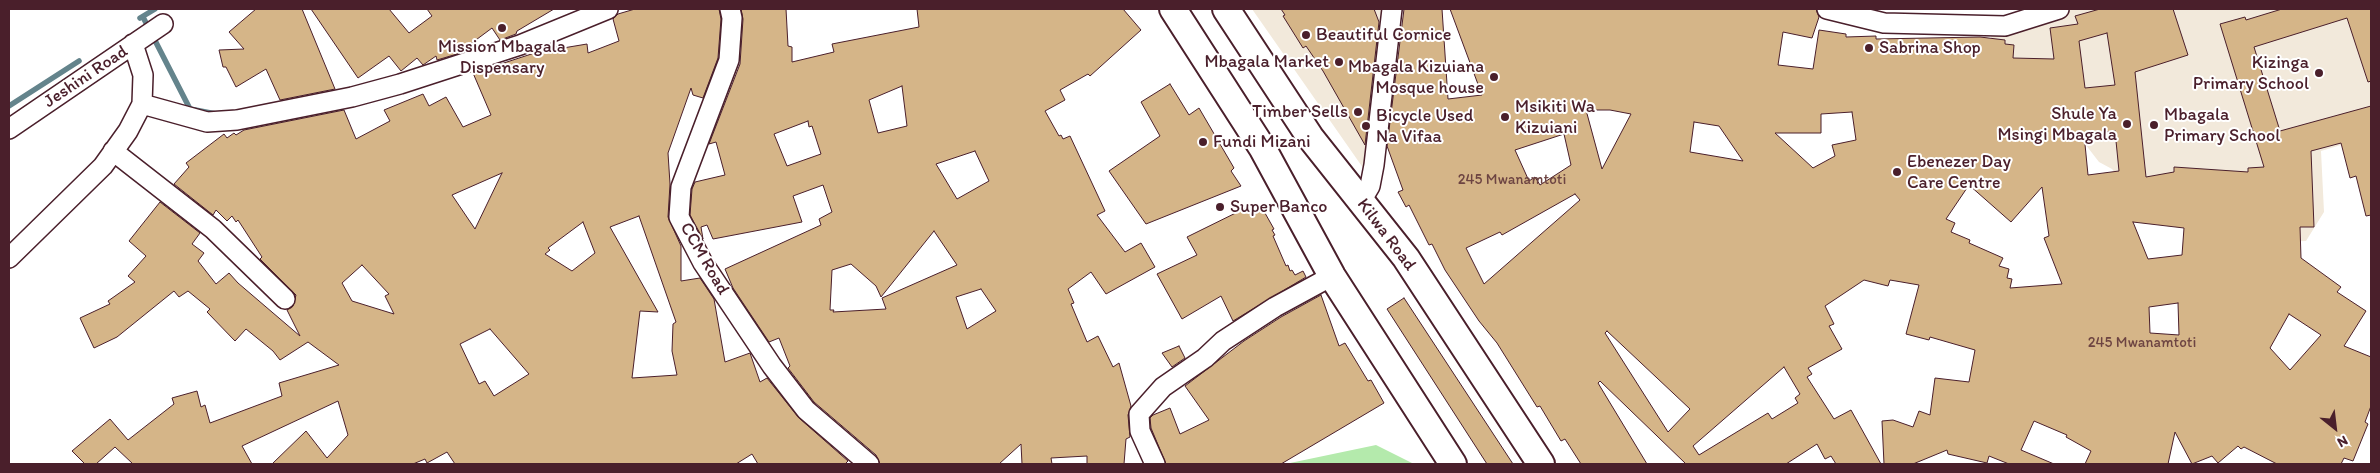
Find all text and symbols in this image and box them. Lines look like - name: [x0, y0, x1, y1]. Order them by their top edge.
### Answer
- marker: Mission Mbagala Dispensary: [496, 22, 508, 34]
- place label: Beautiful Cornice: [1316, 24, 1451, 46]
- marker: Beautiful Cornice: [1300, 29, 1312, 41]
- place label: Mission Mbagala Dispensary: [438, 36, 566, 78]
- place label: Sabrina Shop: [1879, 37, 1981, 59]
- street label: Jeshini Road: [40, 41, 132, 113]
- marker: Sabrina Shop: [1863, 42, 1875, 54]
- place label: Mbagala Market: [1204, 51, 1329, 73]
- place label: Kizinga Primary School: [2193, 52, 2309, 94]
- marker: Mbagala Market: [1333, 56, 1345, 68]
- place label: Mbagala Kizuiana Mosque house: [1348, 56, 1484, 98]
- marker: Kizinga Primary School: [2313, 67, 2325, 79]
- marker: Mbagala Kizuiana Mosque house: [1488, 71, 1500, 83]
- place label: Msikiti Wa Kizuiani: [1515, 96, 1595, 138]
- place label: Timber Sells: [1252, 101, 1348, 123]
- place label: Shule Ya Msingi Mbagala: [1997, 103, 2117, 146]
- place label: Mbagala Primary School: [2164, 104, 2280, 146]
- place label: Bicycle Used Na Vifaa: [1376, 105, 1473, 148]
- marker: Timber Sells: [1352, 106, 1364, 118]
- marker: Msikiti Wa Kizuiani: [1499, 111, 1511, 123]
- marker: Shule Ya Msingi Mbagala: [2121, 118, 2133, 130]
- marker: Mbagala Primary School: [2148, 119, 2160, 131]
- marker: Bicycle Used Na Vifaa: [1360, 120, 1372, 132]
- place label: Fundi Mizani: [1213, 131, 1311, 153]
- marker: Fundi Mizani: [1197, 136, 1209, 148]
- place label: Ebenezer Day Care Centre: [1907, 151, 2011, 193]
- marker: Ebenezer Day Care Centre: [1891, 166, 1903, 178]
- house number: 245 Mwanamtoti: [1458, 171, 1566, 189]
- street label: Kilwa Road: [1352, 195, 1420, 275]
- place label: Super Banco: [1230, 196, 1327, 218]
- marker: Super Banco: [1214, 201, 1226, 213]
- street label: CCM Road: [675, 219, 733, 299]
- house number: 245 Mwanamtoti: [2088, 334, 2196, 352]
- north arrow: [2310, 403, 2360, 453]
- text: N: [2334, 432, 2351, 451]

